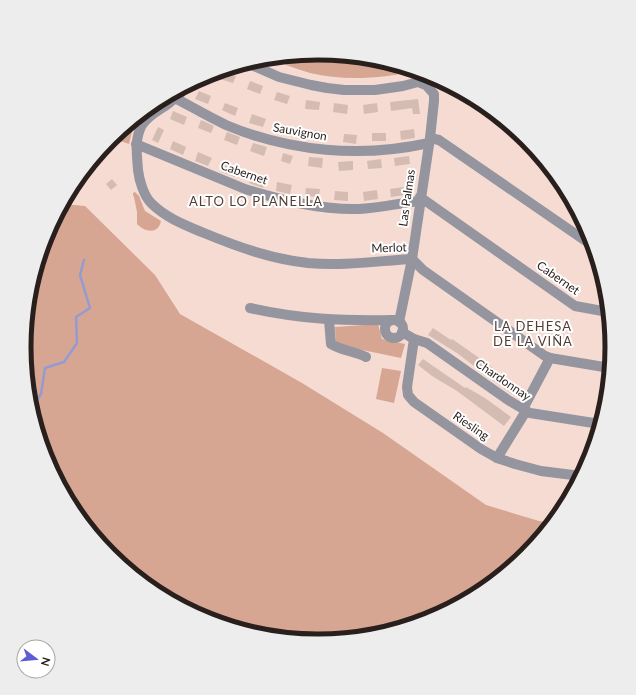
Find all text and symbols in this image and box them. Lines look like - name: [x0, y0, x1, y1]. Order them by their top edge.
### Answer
- street label: Sauvignon: [272, 119, 328, 144]
- street label: Cabernet: [219, 158, 270, 188]
- street label: Las Palmas: [395, 169, 418, 227]
- district label: ALTO LO PLANELLA: [189, 193, 323, 209]
- street label: Merlot: [371, 239, 408, 256]
- street label: Cabernet: [534, 257, 583, 298]
- district label: LA DEHESA DE LA VIÑA: [493, 318, 573, 349]
- street label: Chardonnay: [473, 356, 535, 404]
- street label: Riesling: [450, 408, 492, 443]
- north arrow: [16, 639, 56, 679]
- text: N: [39, 656, 54, 668]

